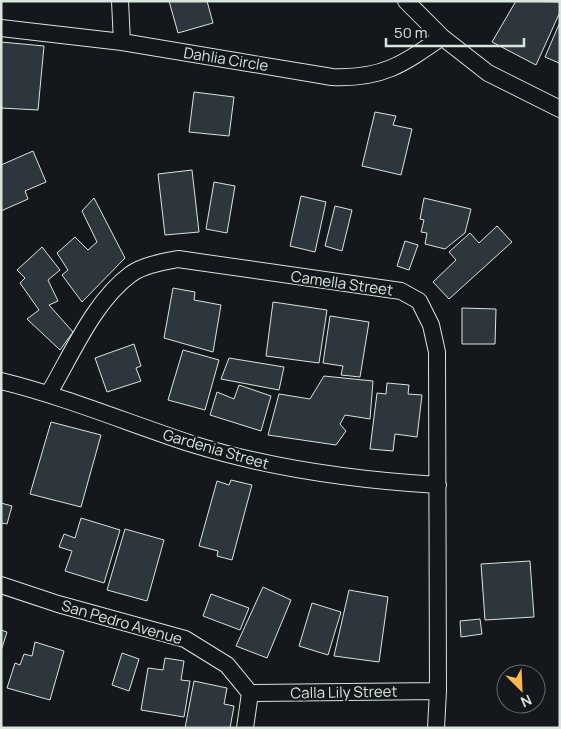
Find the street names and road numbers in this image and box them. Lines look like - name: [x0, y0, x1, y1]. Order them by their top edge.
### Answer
- street label: Dahlia Circle: [182, 42, 270, 76]
- street label: Camella Street: [290, 265, 394, 301]
- street label: Gardenia Street: [161, 424, 271, 474]
- street label: San Pedro Avenue: [59, 595, 185, 649]
- street label: Calla Lily Street: [290, 681, 398, 703]

